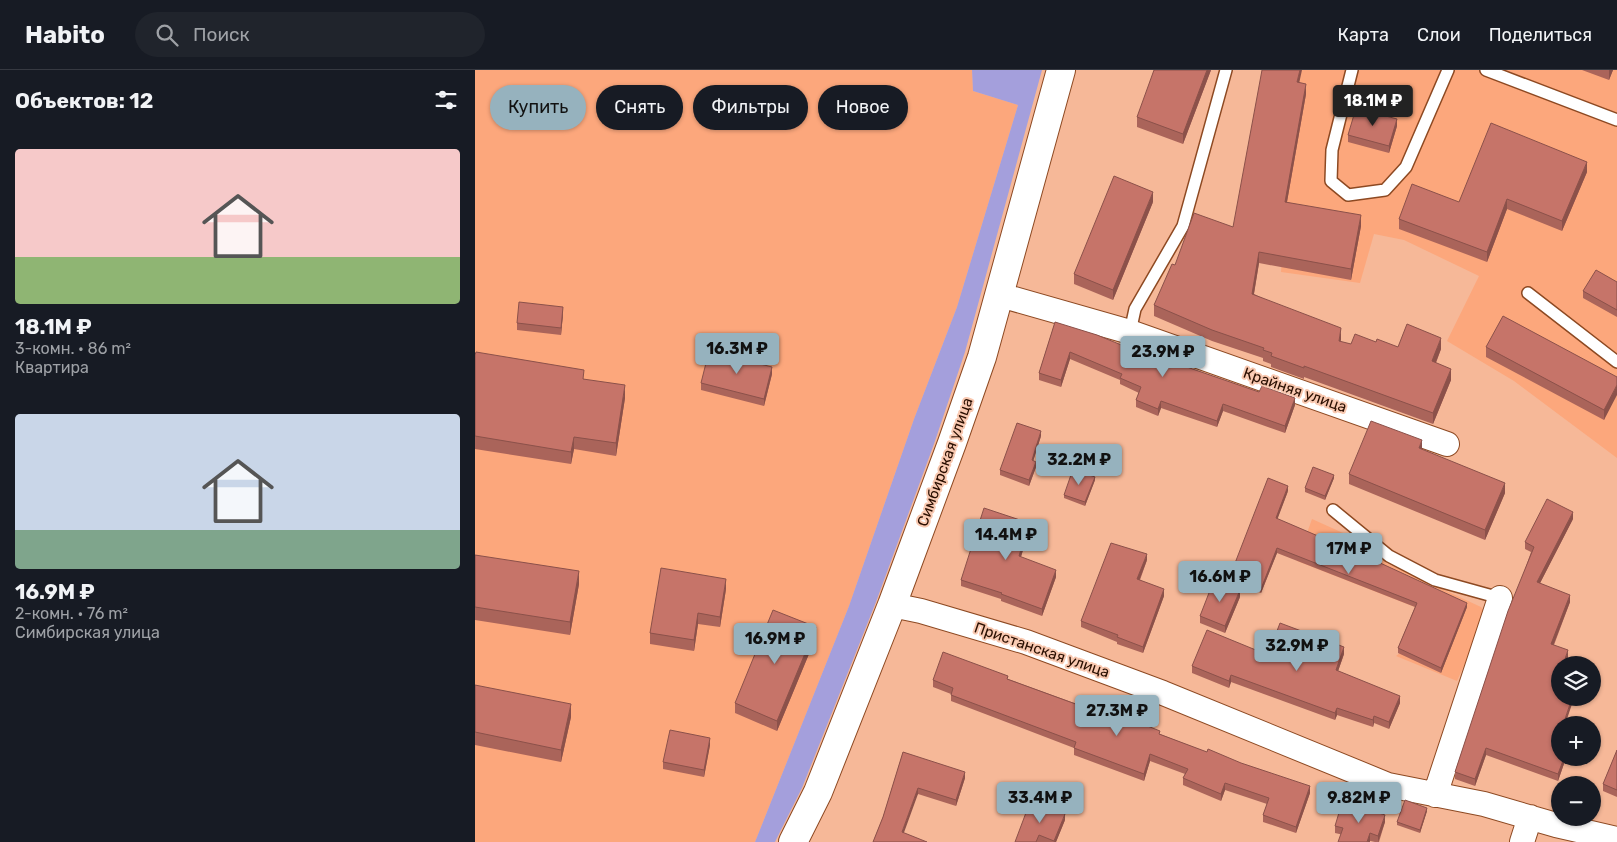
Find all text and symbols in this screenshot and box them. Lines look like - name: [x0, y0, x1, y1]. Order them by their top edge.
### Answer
- search box: [135, 12, 485, 57]
- text: Habito: [25, 21, 105, 49]
- icon: search: [153, 21, 181, 49]
- text: Поиск: [193, 23, 250, 46]
- text: Карта: [1338, 24, 1389, 46]
- text: Слои: [1417, 24, 1461, 46]
- text: Поделиться: [1489, 24, 1592, 46]
- chip: Купить: [490, 85, 586, 130]
- chip: Снять: [596, 85, 683, 130]
- chip: Фильтры: [693, 85, 808, 130]
- chip: Новое: [818, 85, 908, 130]
- pin: 18.1M ₽: [1327, 85, 1419, 127]
- icon: filters: [432, 86, 460, 114]
- text: Объектов: 12: [15, 88, 153, 113]
- text: 18.1M ₽: [1344, 91, 1402, 110]
- icon: home: [193, 181, 283, 271]
- text: 18.1M ₽: [15, 314, 92, 339]
- pin: 16.3M ₽: [691, 332, 783, 375]
- pin: 23.9M ₽: [1117, 336, 1209, 378]
- text: 3-комн. · 86 m²: [15, 339, 131, 358]
- text: 16.3M ₽: [706, 339, 768, 358]
- text: 23.9M ₽: [1131, 342, 1195, 361]
- text: Квартира: [15, 358, 89, 377]
- street label: Крайняя улица: [1241, 364, 1349, 416]
- street label: Симбирская улица: [913, 395, 977, 529]
- pin: 32.2M ₽: [1033, 444, 1125, 486]
- icon: home: [193, 446, 283, 536]
- text: 32.2M ₽: [1047, 450, 1111, 469]
- pin: 14.4M ₽: [960, 518, 1052, 561]
- text: 14.4M ₽: [975, 525, 1037, 544]
- pin: 17M ₽: [1314, 532, 1384, 575]
- text: 17M ₽: [1326, 539, 1372, 558]
- pin: 16.6M ₽: [1174, 560, 1266, 603]
- text: 16.6M ₽: [1189, 567, 1251, 586]
- text: 16.9M ₽: [15, 579, 95, 604]
- text: 2-комн. · 76 m²: [15, 604, 128, 623]
- street label: Пристанская улица: [972, 618, 1112, 682]
- pin: 16.9M ₽: [729, 622, 821, 665]
- text: Симбирская улица: [15, 623, 160, 642]
- text: 16.9M ₽: [745, 629, 805, 648]
- pin: 32.9M ₽: [1251, 630, 1343, 672]
- text: 32.9M ₽: [1265, 636, 1329, 655]
- map controls: [1551, 656, 1601, 826]
- button: layers: [1551, 656, 1601, 706]
- pin: 27.3M ₽: [1071, 694, 1163, 737]
- text: 27.3M ₽: [1086, 701, 1148, 720]
- button: +: [1551, 716, 1601, 766]
- button: −: [1551, 776, 1601, 826]
- pin: 33.4M ₽: [994, 782, 1086, 824]
- pin: 9.82M ₽: [1313, 782, 1405, 824]
- text: 33.4M ₽: [1008, 788, 1072, 807]
- text: 9.82M ₽: [1327, 788, 1391, 807]

